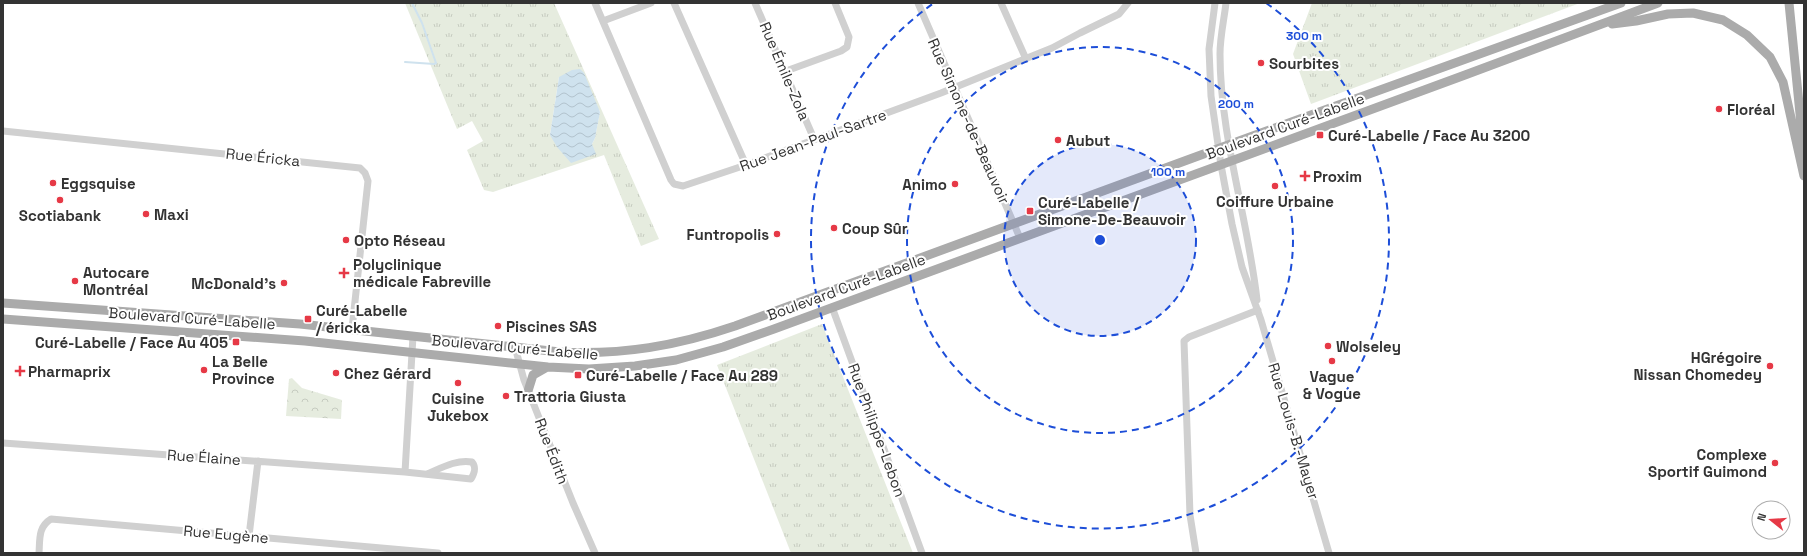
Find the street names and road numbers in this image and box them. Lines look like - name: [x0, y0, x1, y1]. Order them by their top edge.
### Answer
- street label: Rue Émile-Zola: [756, 19, 814, 124]
- street label: Rue Simone-de-Beauvoir: [924, 35, 1014, 207]
- street label: Boulevard Curé-Labelle: [1203, 88, 1367, 164]
- street label: Rue Jean-Paul-Sartre: [737, 105, 889, 175]
- street label: Rue Éricka: [225, 144, 301, 170]
- street label: Boulevard Curé-Labelle: [764, 249, 928, 325]
- street label: Boulevard Curé-Labelle: [108, 303, 276, 333]
- street label: Boulevard Curé-Labelle: [431, 330, 599, 364]
- street label: Rue Louis-B.-Mayer: [1264, 360, 1324, 502]
- street label: Rue Philippe-Lebon: [844, 361, 910, 499]
- street label: Rue Édith: [531, 415, 573, 487]
- street label: Rue Élaine: [166, 445, 242, 469]
- street label: Rue Eugène: [183, 521, 270, 547]

